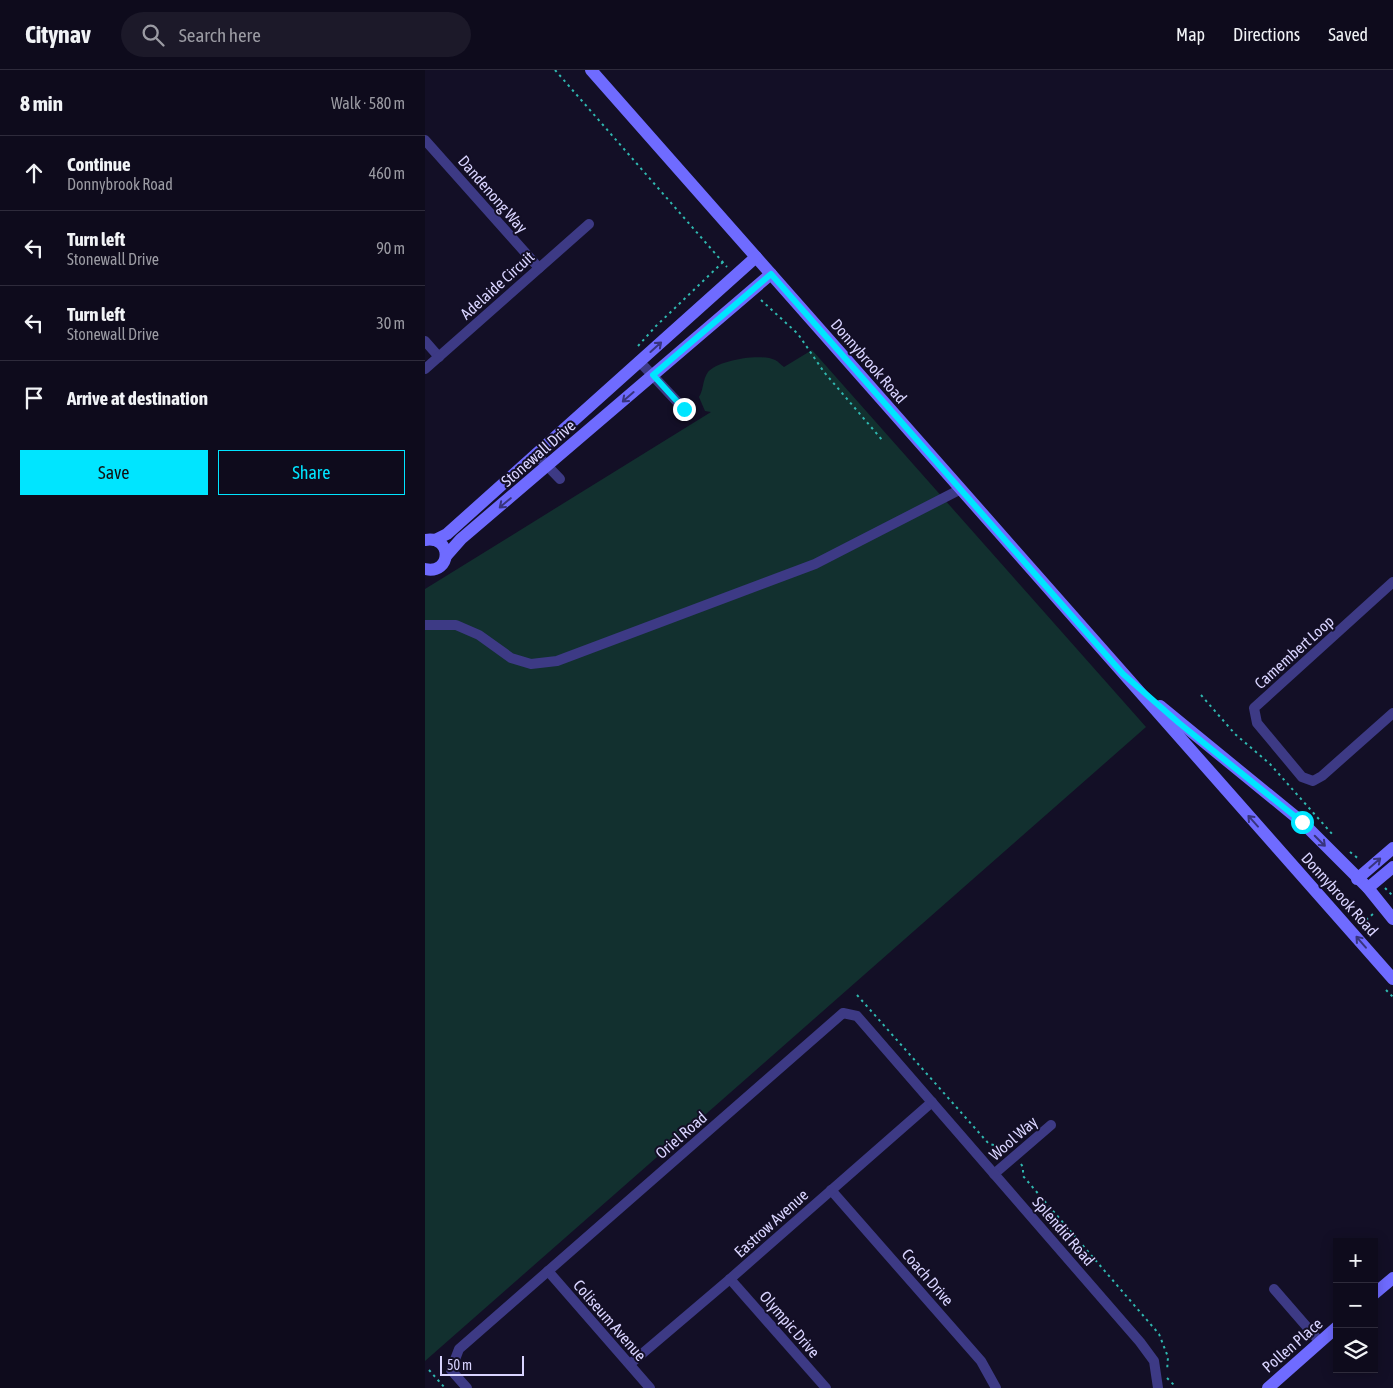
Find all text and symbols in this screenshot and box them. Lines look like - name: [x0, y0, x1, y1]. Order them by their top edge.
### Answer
- search box: [121, 12, 471, 57]
- text: Citynav: [25, 21, 91, 48]
- icon: search: [139, 21, 167, 49]
- text: Search here: [179, 24, 261, 46]
- text: Map: [1176, 24, 1205, 45]
- text: Directions: [1233, 24, 1300, 45]
- text: Saved: [1328, 24, 1368, 45]
- text: 8 min: [20, 91, 63, 115]
- text: Walk · 580 m: [331, 94, 405, 112]
- street label: Dandenong Way: [454, 152, 532, 237]
- text: Continue: [67, 153, 131, 175]
- icon: ahead: [20, 159, 48, 187]
- text: 460 m: [369, 164, 405, 182]
- text: Donnybrook Road: [67, 175, 173, 193]
- text: Turn left: [67, 228, 125, 250]
- icon: left: [20, 234, 48, 262]
- text: 90 m: [376, 239, 405, 257]
- street label: Adelaide Circuit: [457, 247, 538, 323]
- text: Stonewall Drive: [67, 250, 159, 268]
- text: Turn left: [67, 303, 125, 325]
- icon: left: [20, 309, 48, 337]
- text: 30 m: [376, 314, 405, 332]
- street label: Donnybrook Road: [827, 315, 910, 407]
- text: Stonewall Drive: [67, 325, 159, 343]
- one-way arrow: [649, 341, 662, 352]
- icon: arrive: [20, 384, 48, 412]
- text: Arrive at destination: [67, 387, 208, 409]
- one-way arrow: [622, 391, 635, 402]
- route end: [673, 398, 696, 421]
- street label: Stonewall Drive: [497, 416, 579, 490]
- button: Save: [20, 450, 208, 495]
- button: Share: [218, 450, 405, 495]
- one-way arrow: [498, 497, 511, 508]
- street label: Camembert Loop: [1251, 612, 1338, 693]
- route start: [1291, 811, 1314, 834]
- one-way arrow: [1247, 814, 1258, 827]
- one-way arrow: [1314, 834, 1326, 847]
- street label: Donnybrook Road: [1297, 849, 1382, 940]
- one-way arrow: [1369, 858, 1382, 869]
- one-way arrow: [1356, 936, 1367, 949]
- street label: Oriel Road: [652, 1108, 710, 1162]
- street label: Wool Way: [985, 1112, 1042, 1164]
- street label: Eastrow Avenue: [731, 1185, 811, 1261]
- street label: Splendid Road: [1029, 1193, 1099, 1270]
- map controls: [1333, 1238, 1378, 1373]
- button: +: [1333, 1238, 1378, 1283]
- street label: Coach Drive: [899, 1245, 957, 1309]
- street label: Coliseum Avenue: [570, 1276, 650, 1364]
- button: −: [1333, 1283, 1378, 1328]
- street label: Olympic Drive: [756, 1287, 824, 1361]
- street label: Pollen Place: [1258, 1314, 1326, 1376]
- button: layers: [1333, 1328, 1378, 1373]
- scale bar: [440, 1353, 524, 1376]
- text: 50 m: [447, 1357, 472, 1373]

